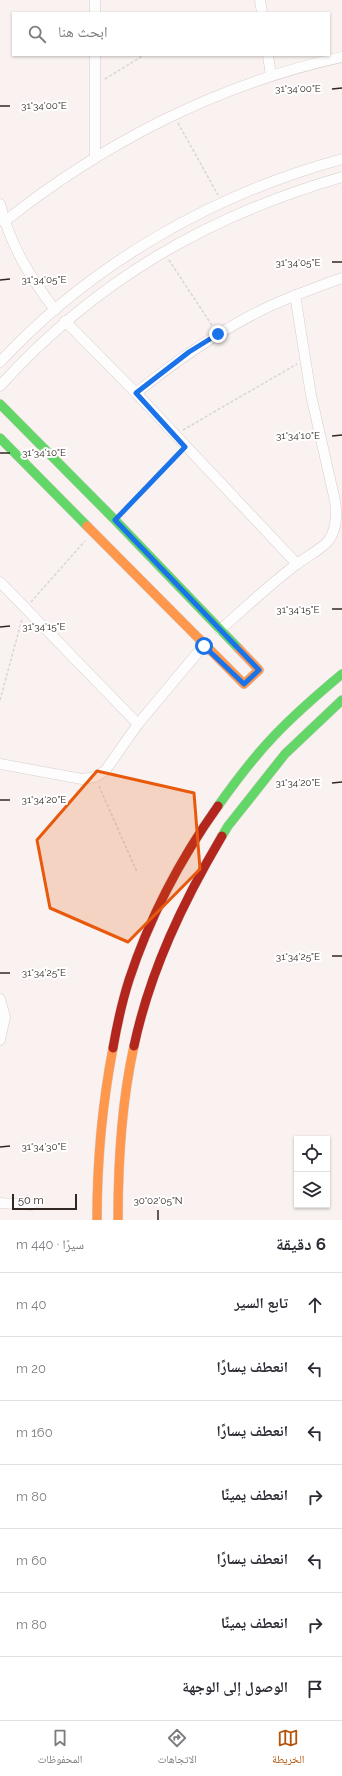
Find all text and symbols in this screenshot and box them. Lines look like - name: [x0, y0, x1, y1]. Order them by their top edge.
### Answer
- search box: [12, 12, 330, 56]
- icon: search: [26, 23, 48, 45]
- text: ابحث هنا: [58, 23, 108, 41]
- text: 31°34'00"E: [275, 83, 321, 94]
- text: 31°34'00"E: [21, 100, 67, 111]
- text: 31°34'05"E: [275, 257, 321, 268]
- text: 31°34'05"E: [21, 274, 67, 285]
- route end: [209, 325, 227, 343]
- text: 31°34'10"E: [276, 430, 320, 441]
- text: 31°34'10"E: [22, 447, 66, 458]
- text: 31°34'15"E: [276, 604, 320, 615]
- text: 31°34'15"E: [22, 621, 66, 632]
- route start: [195, 637, 213, 655]
- text: 31°34'20"E: [276, 777, 320, 788]
- text: 31°34'20"E: [22, 794, 66, 805]
- text: 31°34'25"E: [276, 951, 320, 962]
- text: 31°34'25"E: [22, 967, 66, 978]
- map controls: [294, 1136, 330, 1208]
- button: locate: [294, 1136, 330, 1172]
- text: 31°34'30"E: [22, 1141, 66, 1152]
- button: layers: [294, 1172, 330, 1208]
- scale bar: [12, 1192, 77, 1211]
- text: 50 m: [18, 1194, 44, 1207]
- text: 30°02'05"N: [133, 1195, 183, 1206]
- text: 6 دقيقة: [276, 1234, 326, 1254]
- text: سيرًا · 440 m: [16, 1237, 84, 1252]
- text: تابع السير: [234, 1294, 288, 1312]
- icon: ahead: [304, 1294, 326, 1316]
- text: 40 m: [16, 1297, 46, 1312]
- text: انعطف يسارًا: [216, 1358, 288, 1376]
- icon: left: [304, 1358, 326, 1380]
- text: 20 m: [16, 1361, 46, 1376]
- text: انعطف يسارًا: [216, 1422, 288, 1440]
- icon: left: [304, 1422, 326, 1444]
- text: 160 m: [16, 1425, 53, 1440]
- text: انعطف يمينًا: [221, 1486, 288, 1504]
- icon: right: [304, 1486, 326, 1508]
- text: 80 m: [16, 1489, 47, 1504]
- text: انعطف يسارًا: [216, 1550, 288, 1568]
- icon: left: [304, 1550, 326, 1572]
- text: 60 m: [16, 1553, 47, 1568]
- text: انعطف يمينًا: [221, 1614, 288, 1632]
- icon: right: [304, 1614, 326, 1636]
- text: 80 m: [16, 1617, 47, 1632]
- text: الوصول إلى الوجهة: [182, 1678, 288, 1696]
- icon: arrive: [304, 1678, 326, 1700]
- tab: المحفوظات: [38, 1727, 82, 1770]
- tab: الاتجاهات: [158, 1727, 197, 1770]
- tab: الخريطة: [272, 1727, 304, 1770]

